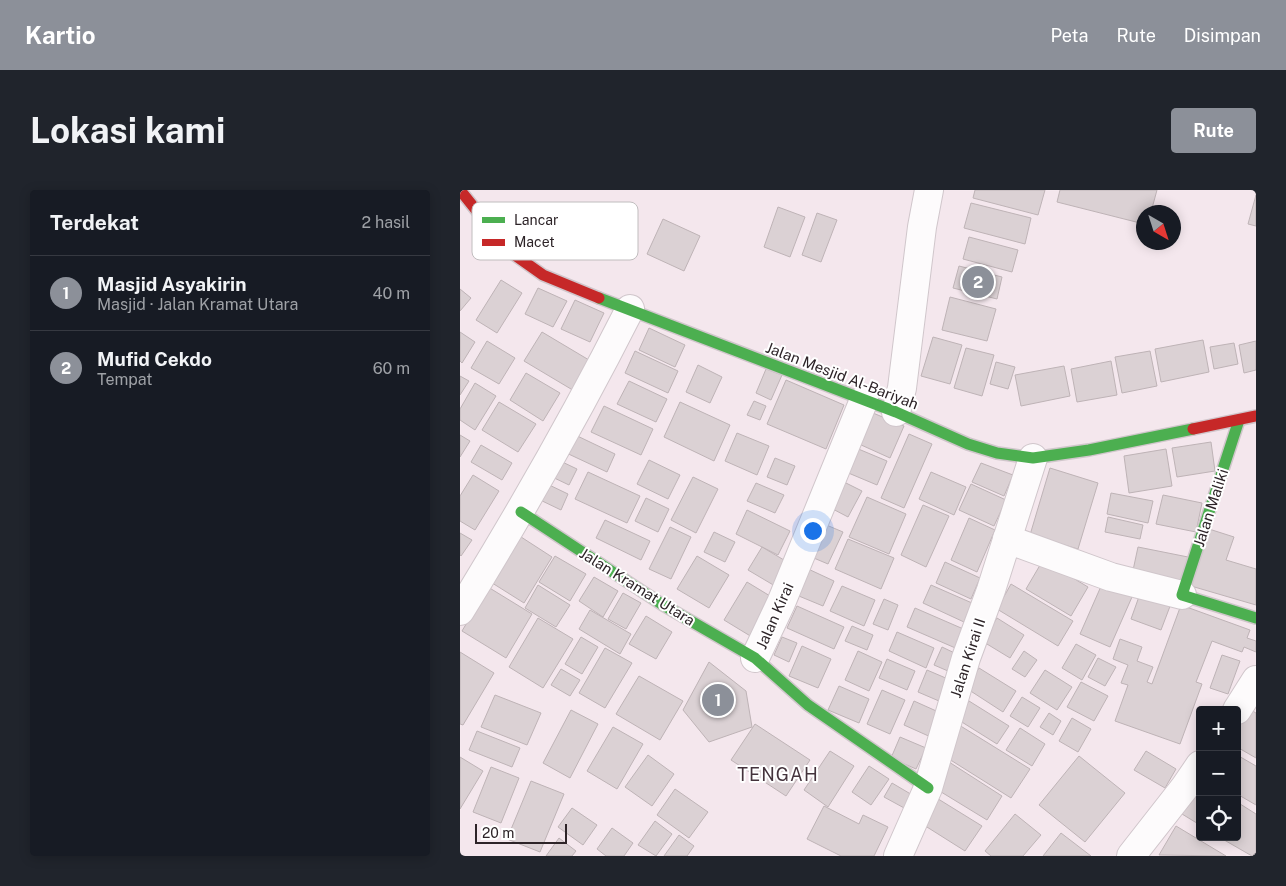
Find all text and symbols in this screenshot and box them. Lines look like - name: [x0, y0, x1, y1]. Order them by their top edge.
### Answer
- text: Kartio: [25, 21, 96, 49]
- text: Peta: [1050, 25, 1088, 46]
- text: Rute: [1116, 25, 1156, 46]
- text: Disimpan: [1184, 25, 1261, 46]
- button: Rute: [1171, 108, 1256, 153]
- text: Lokasi kami: [30, 110, 225, 151]
- legend: [472, 202, 638, 260]
- north arrow: [1136, 205, 1181, 250]
- text: Terdekat: [50, 210, 139, 235]
- text: Lancar: [514, 212, 558, 228]
- text: 2 hasil: [362, 213, 410, 232]
- text: Macet: [514, 234, 555, 250]
- pin: 2: [962, 263, 994, 301]
- text: Masjid Asyakirin: [97, 273, 247, 295]
- text: 1: [63, 284, 69, 303]
- text: 40 m: [372, 284, 410, 303]
- text: Masjid · Jalan Kramat Utara: [97, 295, 298, 314]
- street label: Jalan Mesjid Al-Bariyah: [763, 339, 921, 413]
- text: Mufid Cekdo: [97, 348, 212, 370]
- text: 2: [61, 359, 71, 378]
- text: 60 m: [373, 359, 410, 378]
- text: Tempat: [97, 370, 152, 389]
- street label: Jalan Maliki: [1190, 467, 1231, 549]
- your location: [800, 518, 826, 544]
- street label: Jalan Kramat Utara: [577, 544, 698, 629]
- street label: Jalan Kirai: [752, 580, 797, 652]
- street label: Jalan Kirai II: [947, 616, 988, 700]
- pin: 1: [702, 681, 734, 719]
- map controls: [1196, 706, 1241, 841]
- button: +: [1196, 706, 1241, 751]
- button: −: [1196, 751, 1241, 796]
- district label: TENGAH: [737, 764, 819, 785]
- button: locate: [1196, 796, 1241, 841]
- scale bar: [475, 821, 568, 844]
- text: 20 m: [482, 825, 514, 841]

